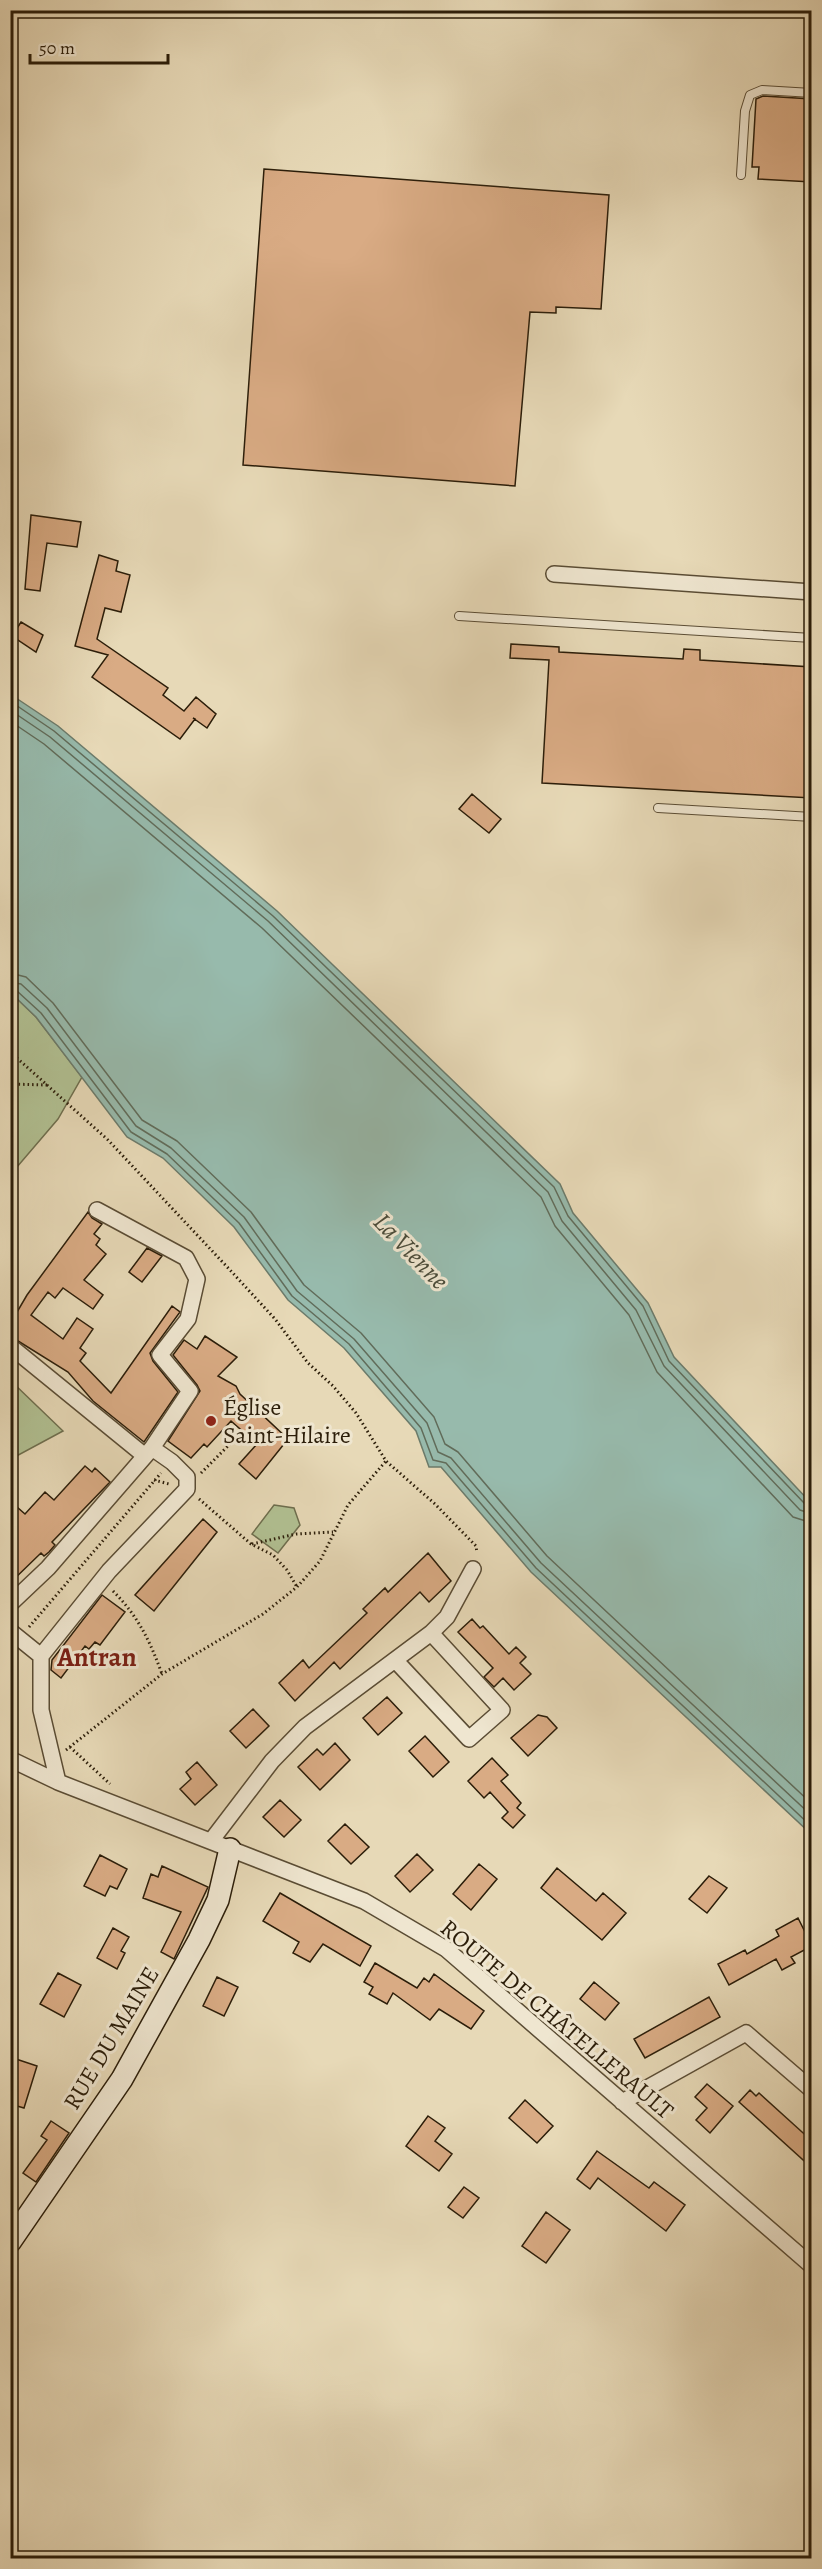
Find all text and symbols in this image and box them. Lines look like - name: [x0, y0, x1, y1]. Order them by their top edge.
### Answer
- scale bar: [30, 27, 168, 65]
- text: 50 m: [39, 36, 75, 60]
- water label: La Vienne: [366, 1205, 456, 1297]
- place label: Église Saint-Hilaire: [223, 1391, 351, 1451]
- marker: Église Saint-Hilaire: [204, 1414, 218, 1428]
- district label: Antran: [56, 1639, 137, 1675]
- street label: ROUTE DE CHÂTELLERAULT: [434, 1912, 680, 2126]
- street label: RUE DU MAINE: [56, 1960, 166, 2116]

